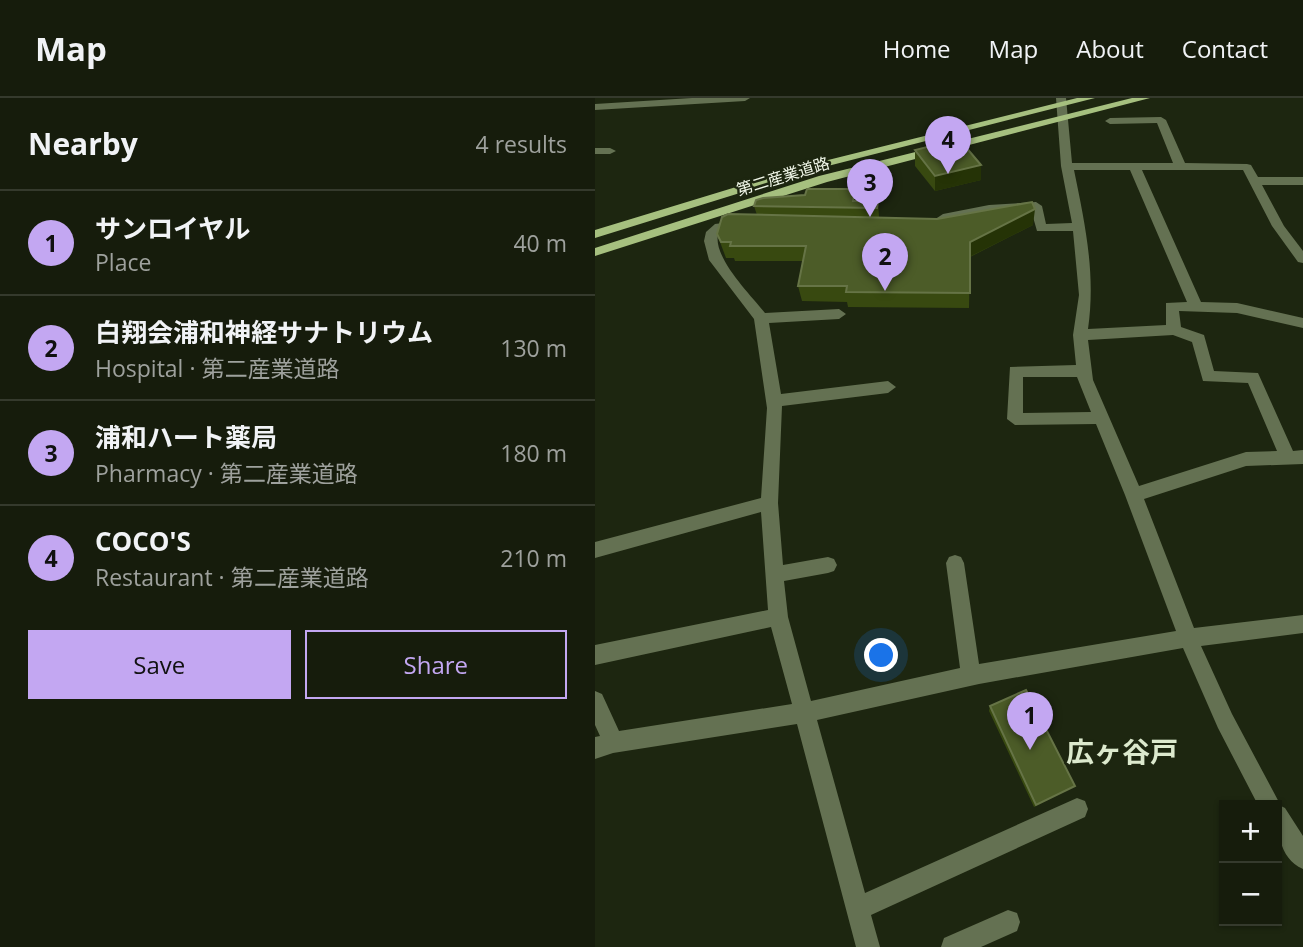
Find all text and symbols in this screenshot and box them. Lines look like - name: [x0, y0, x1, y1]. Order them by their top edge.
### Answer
- text: Map: [35, 26, 107, 71]
- text: Home: [883, 32, 951, 65]
- text: Map: [989, 32, 1038, 65]
- text: About: [1076, 32, 1144, 65]
- text: Contact: [1182, 32, 1268, 65]
- pin: 4: [925, 116, 971, 174]
- text: Nearby: [28, 123, 138, 164]
- text: 4 results: [476, 128, 567, 160]
- street label: 第二産業道路: [734, 151, 832, 201]
- pin: 3: [847, 159, 893, 217]
- text: サンロイヤル: [95, 210, 250, 246]
- text: 1: [44, 227, 58, 259]
- text: 40 m: [513, 227, 567, 259]
- pin: 2: [862, 233, 908, 291]
- text: Place: [95, 246, 151, 278]
- text: 白翔会浦和神経サナトリウム: [95, 314, 433, 350]
- text: 2: [44, 332, 58, 364]
- text: 130 m: [500, 332, 567, 364]
- text: Hospital · 第二産業道路: [95, 352, 339, 384]
- text: 浦和ハート薬局: [95, 419, 277, 455]
- text: 3: [44, 437, 58, 469]
- text: 180 m: [500, 437, 567, 469]
- text: Pharmacy · 第二産業道路: [95, 457, 358, 489]
- text: COCO'S: [95, 523, 191, 559]
- text: 4: [44, 542, 58, 574]
- text: 210 m: [500, 542, 567, 574]
- text: Restaurant · 第二産業道路: [95, 561, 369, 593]
- button: Save: [28, 630, 291, 699]
- button: Share: [305, 630, 567, 699]
- your location: [864, 638, 898, 672]
- pin: 1: [1007, 692, 1053, 750]
- district label: 広ヶ谷戸: [1066, 732, 1178, 770]
- map controls: [1219, 800, 1282, 926]
- button: +: [1219, 800, 1282, 863]
- button: −: [1219, 863, 1282, 926]

